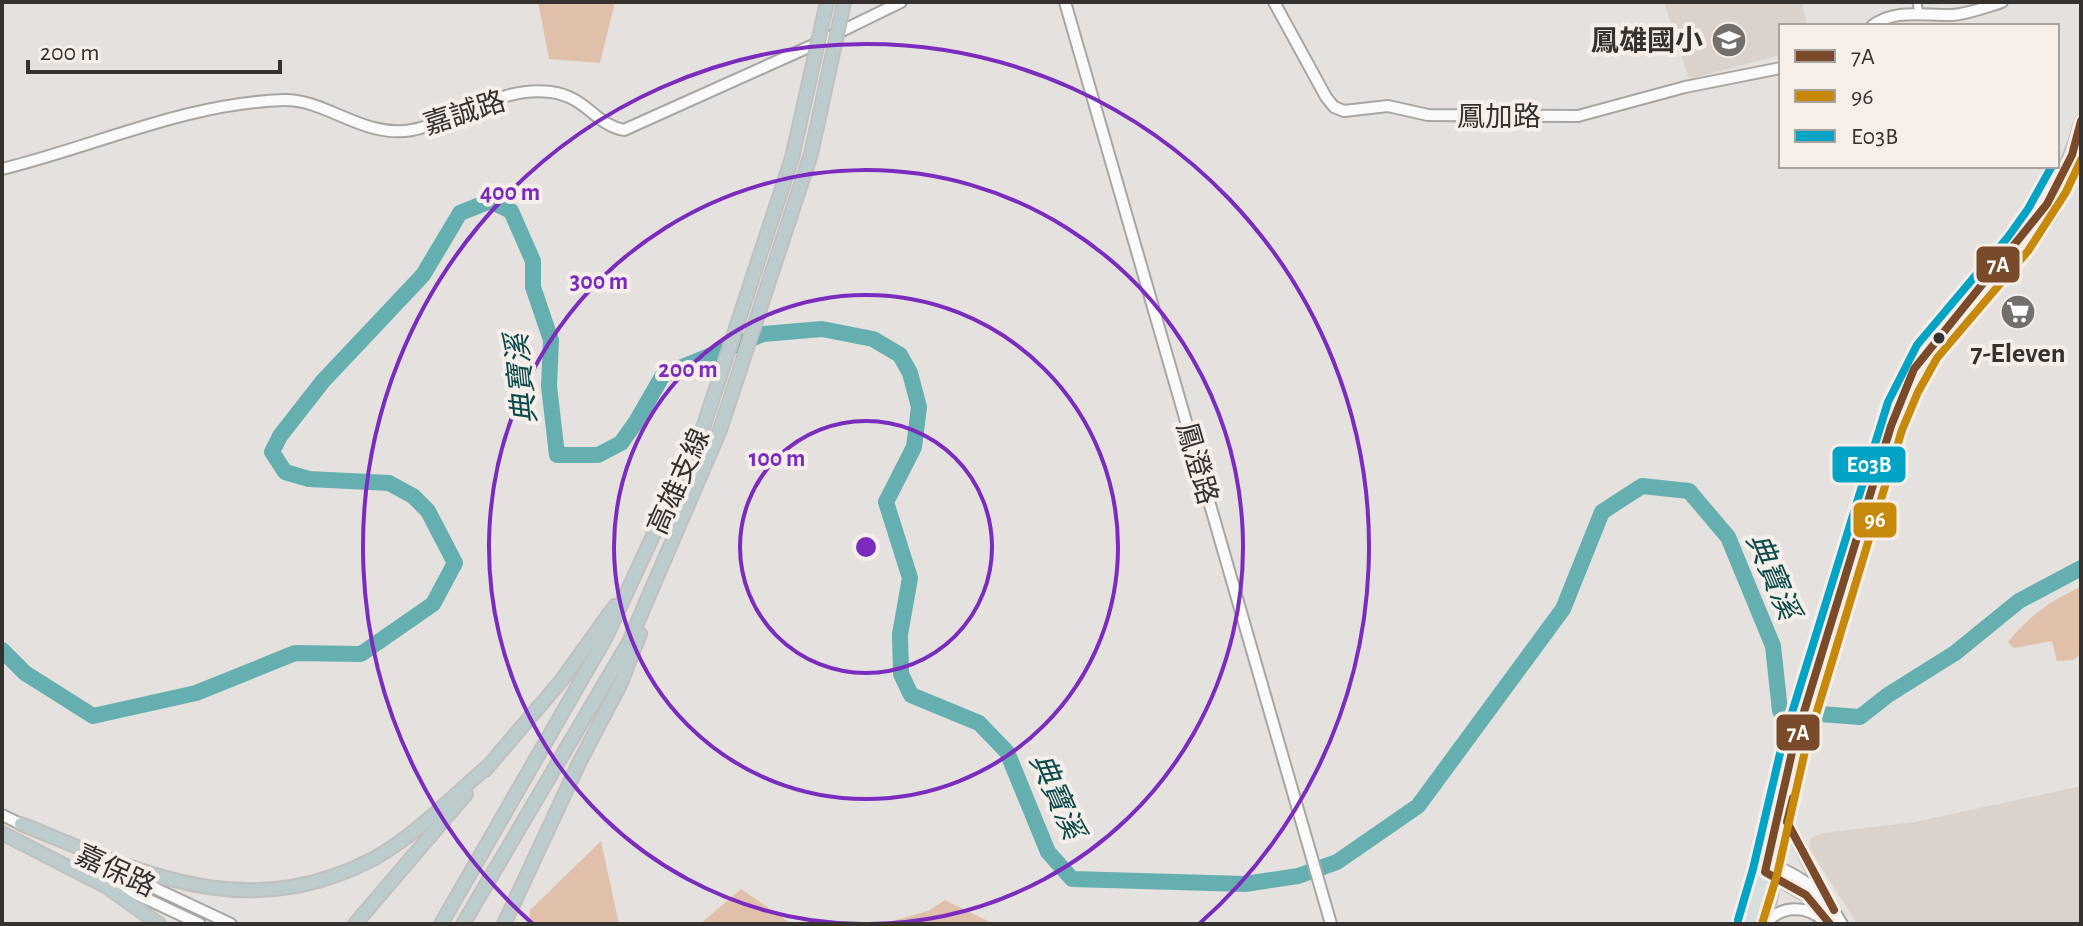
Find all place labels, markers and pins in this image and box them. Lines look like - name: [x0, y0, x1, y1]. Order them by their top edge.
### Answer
- school or university icon: 鳳雄國小: [1710, 21, 1748, 59]
- place label: 鳳雄國小: [1591, 26, 1703, 56]
- supermarket icon: 7-Eleven: [1999, 293, 2037, 331]
- unlabelled marker: [1931, 330, 1947, 346]
- place label: 7-Eleven: [1970, 340, 2066, 368]
- centre of rings: [852, 533, 880, 561]

